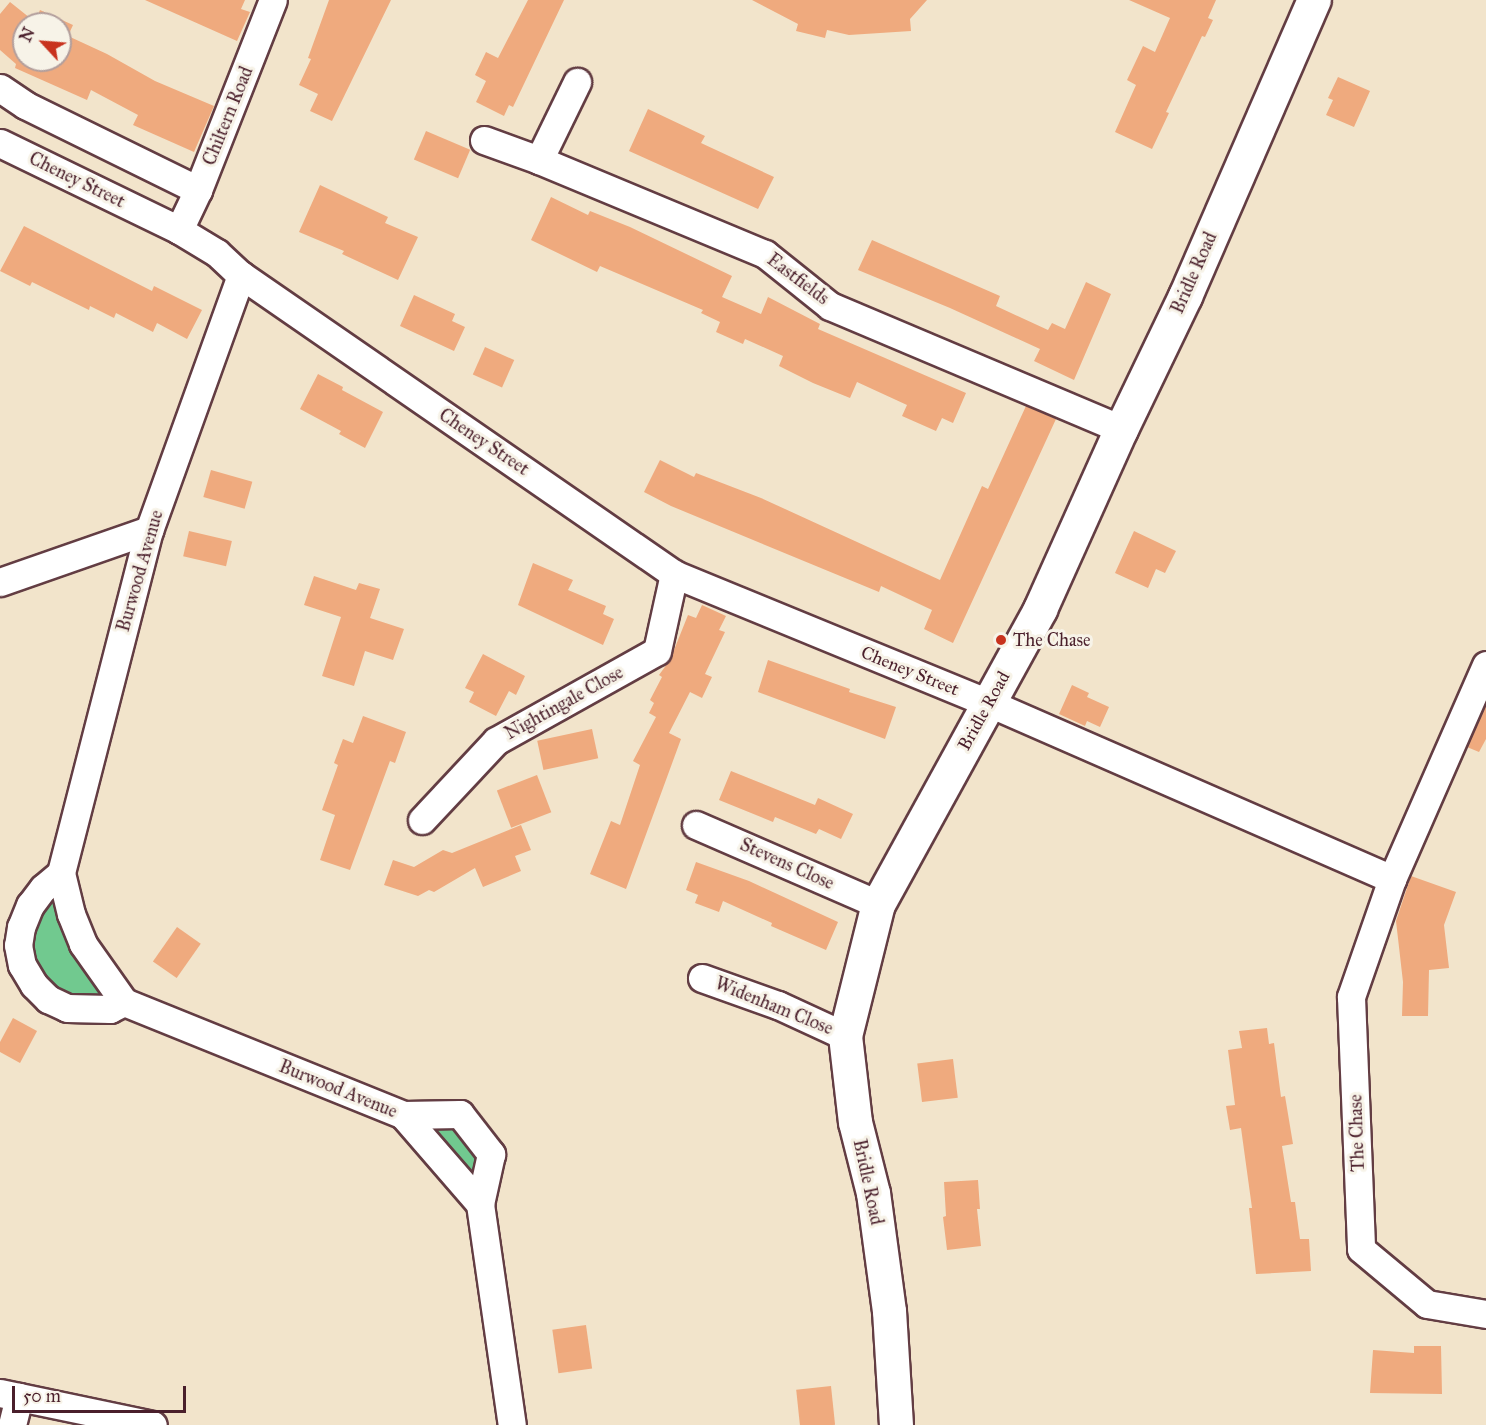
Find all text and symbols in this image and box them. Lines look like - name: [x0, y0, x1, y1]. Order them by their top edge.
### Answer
- north arrow: [12, 12, 72, 72]
- text: N: [16, 25, 39, 45]
- street label: Chiltern Road: [198, 63, 258, 169]
- street label: Cheney Street: [26, 148, 128, 212]
- street label: Bridle Road: [1166, 229, 1222, 317]
- street label: Eastfields: [763, 249, 833, 309]
- street label: Cheney Street: [435, 404, 533, 480]
- street label: Burwood Avenue: [112, 508, 168, 634]
- place label: The Chase: [1013, 629, 1091, 651]
- marker: The Chase: [994, 633, 1008, 647]
- street label: Cheney Street: [858, 642, 962, 700]
- street label: Nightingale Close: [501, 662, 627, 744]
- street label: Bridle Road: [953, 668, 1015, 754]
- street label: Stevens Close: [737, 834, 837, 894]
- street label: Widenham Close: [712, 973, 836, 1039]
- street label: Burwood Avenue: [276, 1055, 400, 1123]
- street label: The Chase: [1345, 1094, 1369, 1172]
- street label: Bridle Road: [848, 1137, 888, 1227]
- scale bar: [15, 1374, 189, 1412]
- text: 50 m: [23, 1385, 61, 1407]

